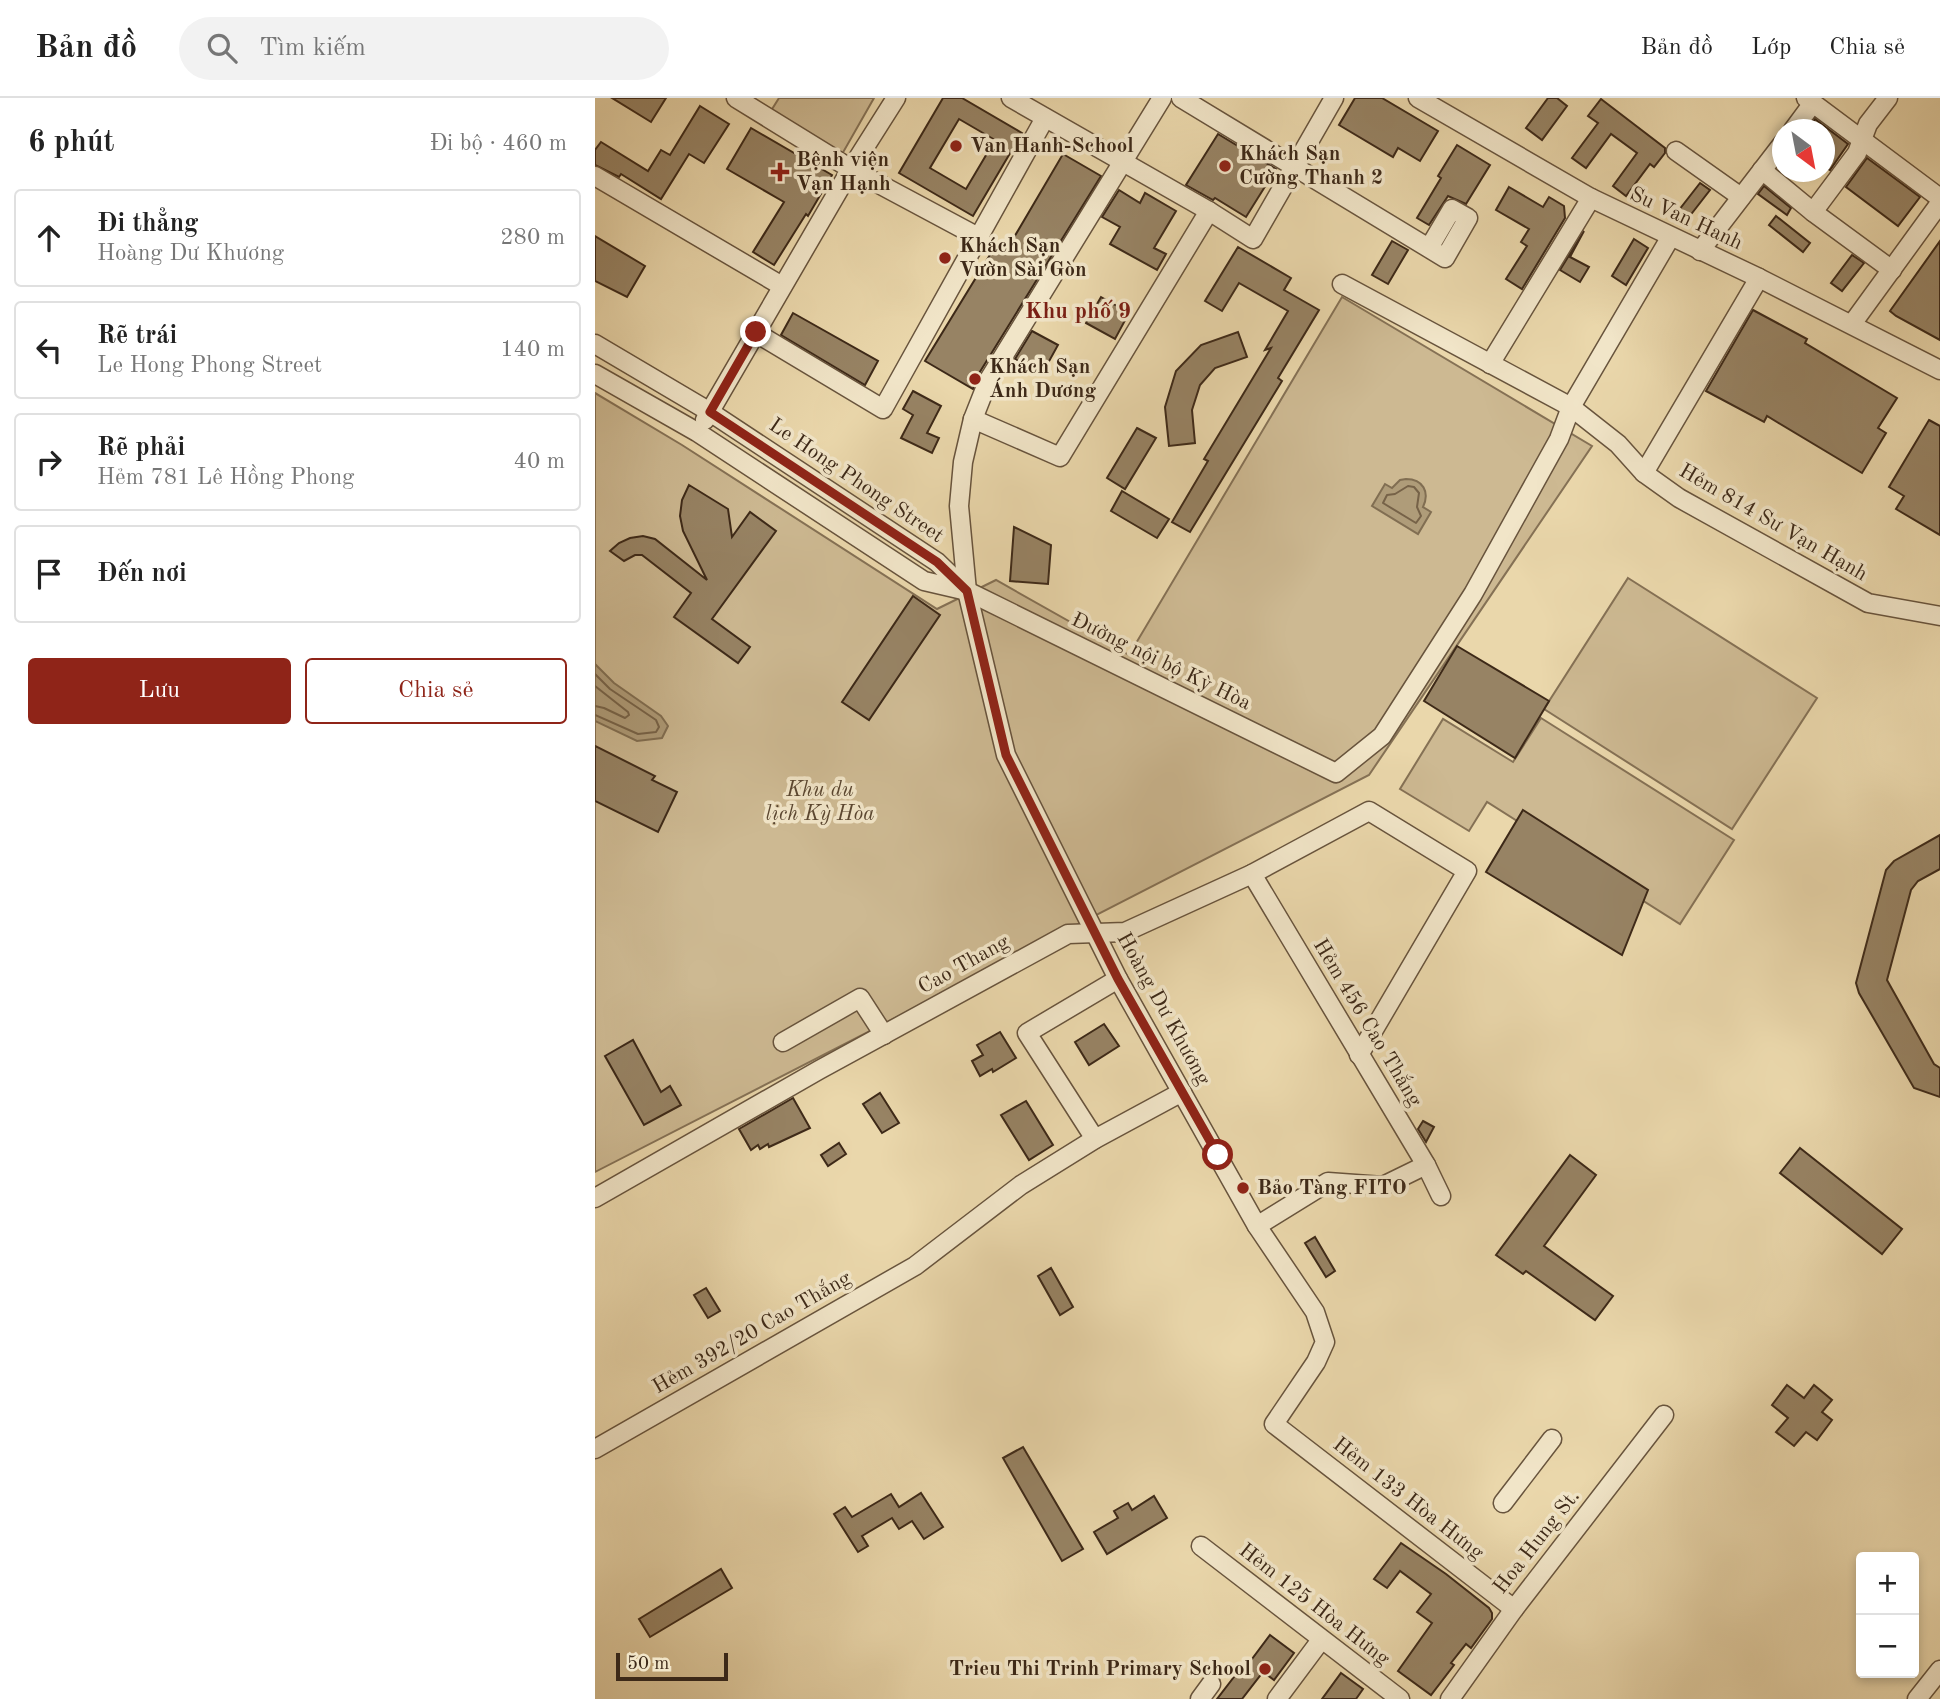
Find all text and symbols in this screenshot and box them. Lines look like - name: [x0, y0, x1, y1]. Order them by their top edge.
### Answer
- search box: [179, 17, 669, 80]
- icon: search: [203, 29, 241, 67]
- text: Bản đồ: [35, 32, 137, 65]
- text: Tìm kiếm: [259, 35, 366, 61]
- text: Bản đồ: [1640, 36, 1713, 60]
- text: Lớp: [1751, 36, 1791, 60]
- text: Chia sẻ: [1829, 36, 1905, 60]
- north arrow: [1772, 119, 1835, 182]
- text: 6 phút: [28, 128, 114, 158]
- text: Đi bộ · 460 m: [429, 132, 567, 155]
- place label: Van Hanh-School: [970, 136, 1134, 157]
- marker: Van Hanh-School: [948, 138, 964, 154]
- place label: Khách Sạn Cường Thanh 2: [1239, 144, 1383, 189]
- place label: Bệnh viện Vạn Hạnh: [796, 150, 891, 195]
- marker: Khách Sạn Cường Thanh 2: [1217, 158, 1233, 174]
- marker: Bệnh viện Vạn Hạnh: [770, 162, 790, 182]
- street label: Su Van Hanh: [1626, 184, 1746, 254]
- text: Đi thẳng: [97, 211, 199, 237]
- icon: ahead: [30, 219, 68, 257]
- text: 280 m: [500, 226, 565, 249]
- place label: Khách Sạn Vườn Sài Gòn: [959, 236, 1087, 281]
- text: Hoàng Dư Khương: [97, 242, 284, 265]
- marker: Khách Sạn Vườn Sài Gòn: [937, 250, 953, 266]
- district label: Khu phố 9: [1025, 299, 1131, 323]
- route end: [740, 316, 771, 347]
- text: Rẽ trái: [97, 323, 177, 349]
- icon: left: [30, 331, 68, 369]
- text: 140 m: [500, 338, 565, 361]
- text: Le Hong Phong Street: [97, 354, 322, 377]
- place label: Khách Sạn Ánh Dương: [989, 357, 1096, 402]
- marker: Khách Sạn Ánh Dương: [967, 371, 983, 387]
- street label: Le Hong Phong Street: [765, 415, 947, 547]
- text: Rẽ phải: [97, 435, 185, 461]
- icon: right: [30, 443, 68, 481]
- text: 40 m: [514, 450, 565, 473]
- street label: Hẻm 814 Sư Vạn Hạnh: [1675, 461, 1871, 585]
- text: Hẻm 781 Lê Hồng Phong: [97, 466, 355, 489]
- icon: arrive: [30, 555, 68, 593]
- text: Đến nơi: [97, 561, 187, 587]
- street label: Đường nội bộ Kỳ Hòa: [1068, 609, 1254, 715]
- button: Lưu: [28, 658, 291, 724]
- button: Chia sẻ: [305, 658, 567, 724]
- park label: Khu du lịch Kỳ Hòa: [766, 780, 874, 825]
- street label: Hoàng Dư Khương: [1112, 929, 1214, 1089]
- street label: Cao Thang: [915, 931, 1013, 998]
- street label: Hẻm 456 Cao Thắng: [1309, 935, 1427, 1111]
- route start: [1202, 1139, 1233, 1170]
- place label: Bảo Tàng FITO: [1257, 1178, 1407, 1199]
- marker: Bảo Tàng FITO: [1235, 1180, 1251, 1196]
- street label: Hẻm 392/20 Cao Thắng: [648, 1266, 855, 1398]
- street label: Hẻm 133 Hòa Hưng: [1329, 1434, 1488, 1565]
- street label: Hoa Hung St.: [1490, 1486, 1584, 1598]
- street label: Hẻm 125 Hòa Hưng: [1235, 1540, 1394, 1671]
- map controls: [1856, 1552, 1919, 1678]
- button: +: [1856, 1552, 1919, 1615]
- button: −: [1856, 1615, 1919, 1678]
- scale bar: [616, 1650, 728, 1682]
- text: 50 m: [627, 1655, 669, 1674]
- place label: Trieu Thi Trinh Primary School: [949, 1659, 1251, 1680]
- marker: Trieu Thi Trinh Primary School: [1257, 1661, 1273, 1677]

